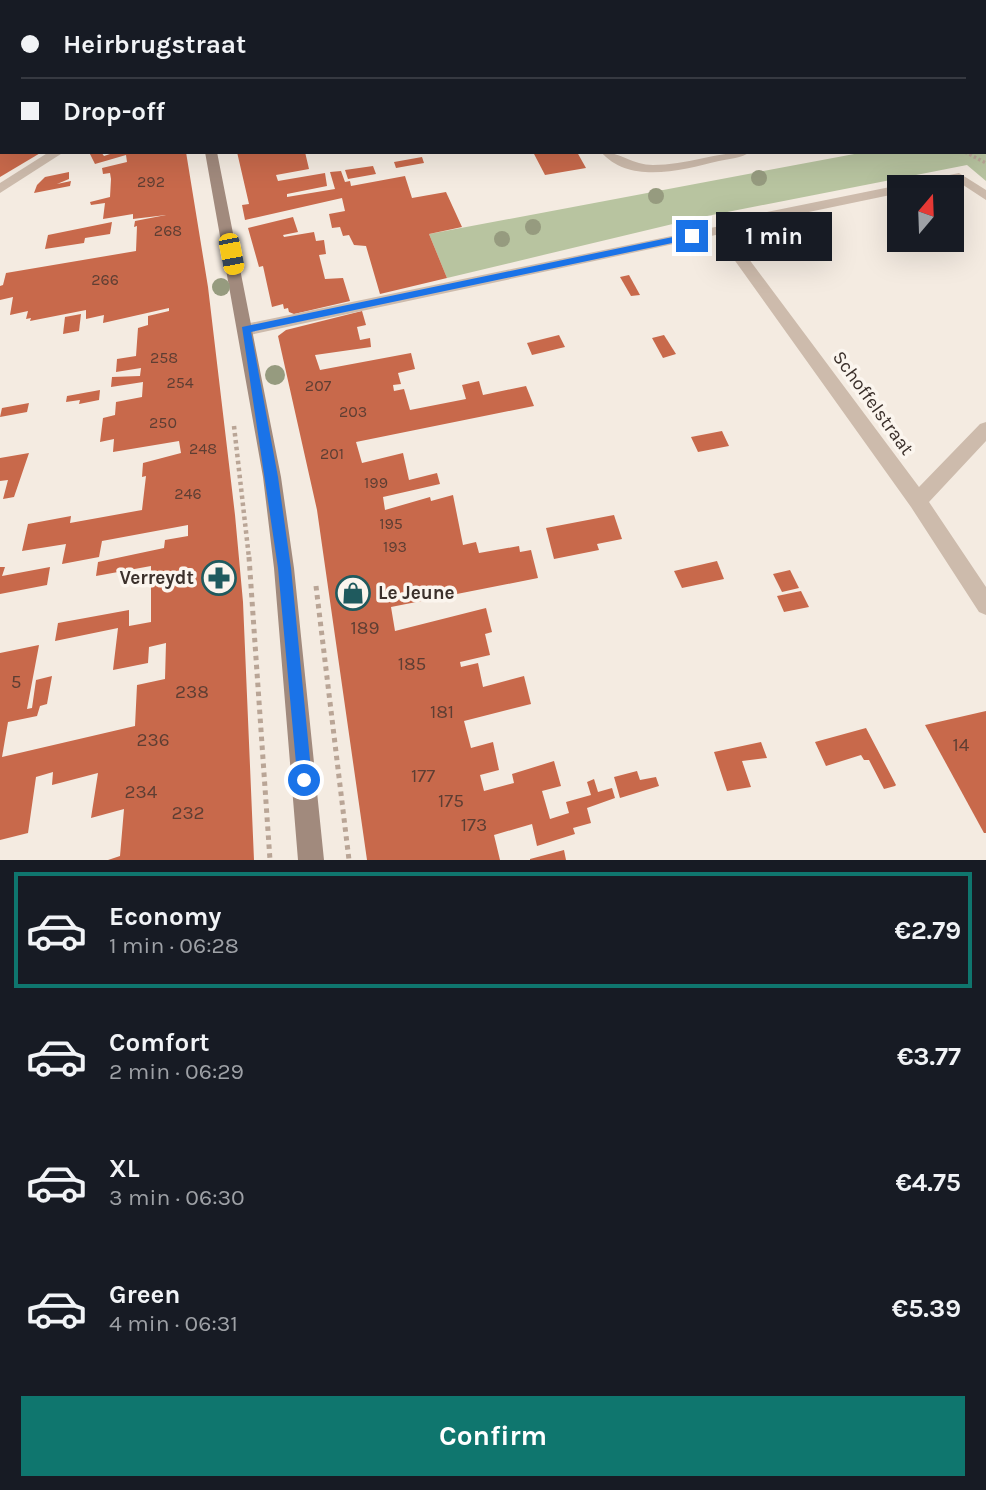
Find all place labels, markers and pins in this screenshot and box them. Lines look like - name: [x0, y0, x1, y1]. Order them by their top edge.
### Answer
- pharmacy icon: Verreydt: [200, 559, 238, 597]
- place label: Verreydt: [120, 567, 194, 589]
- shop icon: Le Jeune: [334, 574, 372, 612]
- place label: Le Jeune: [378, 582, 455, 604]

